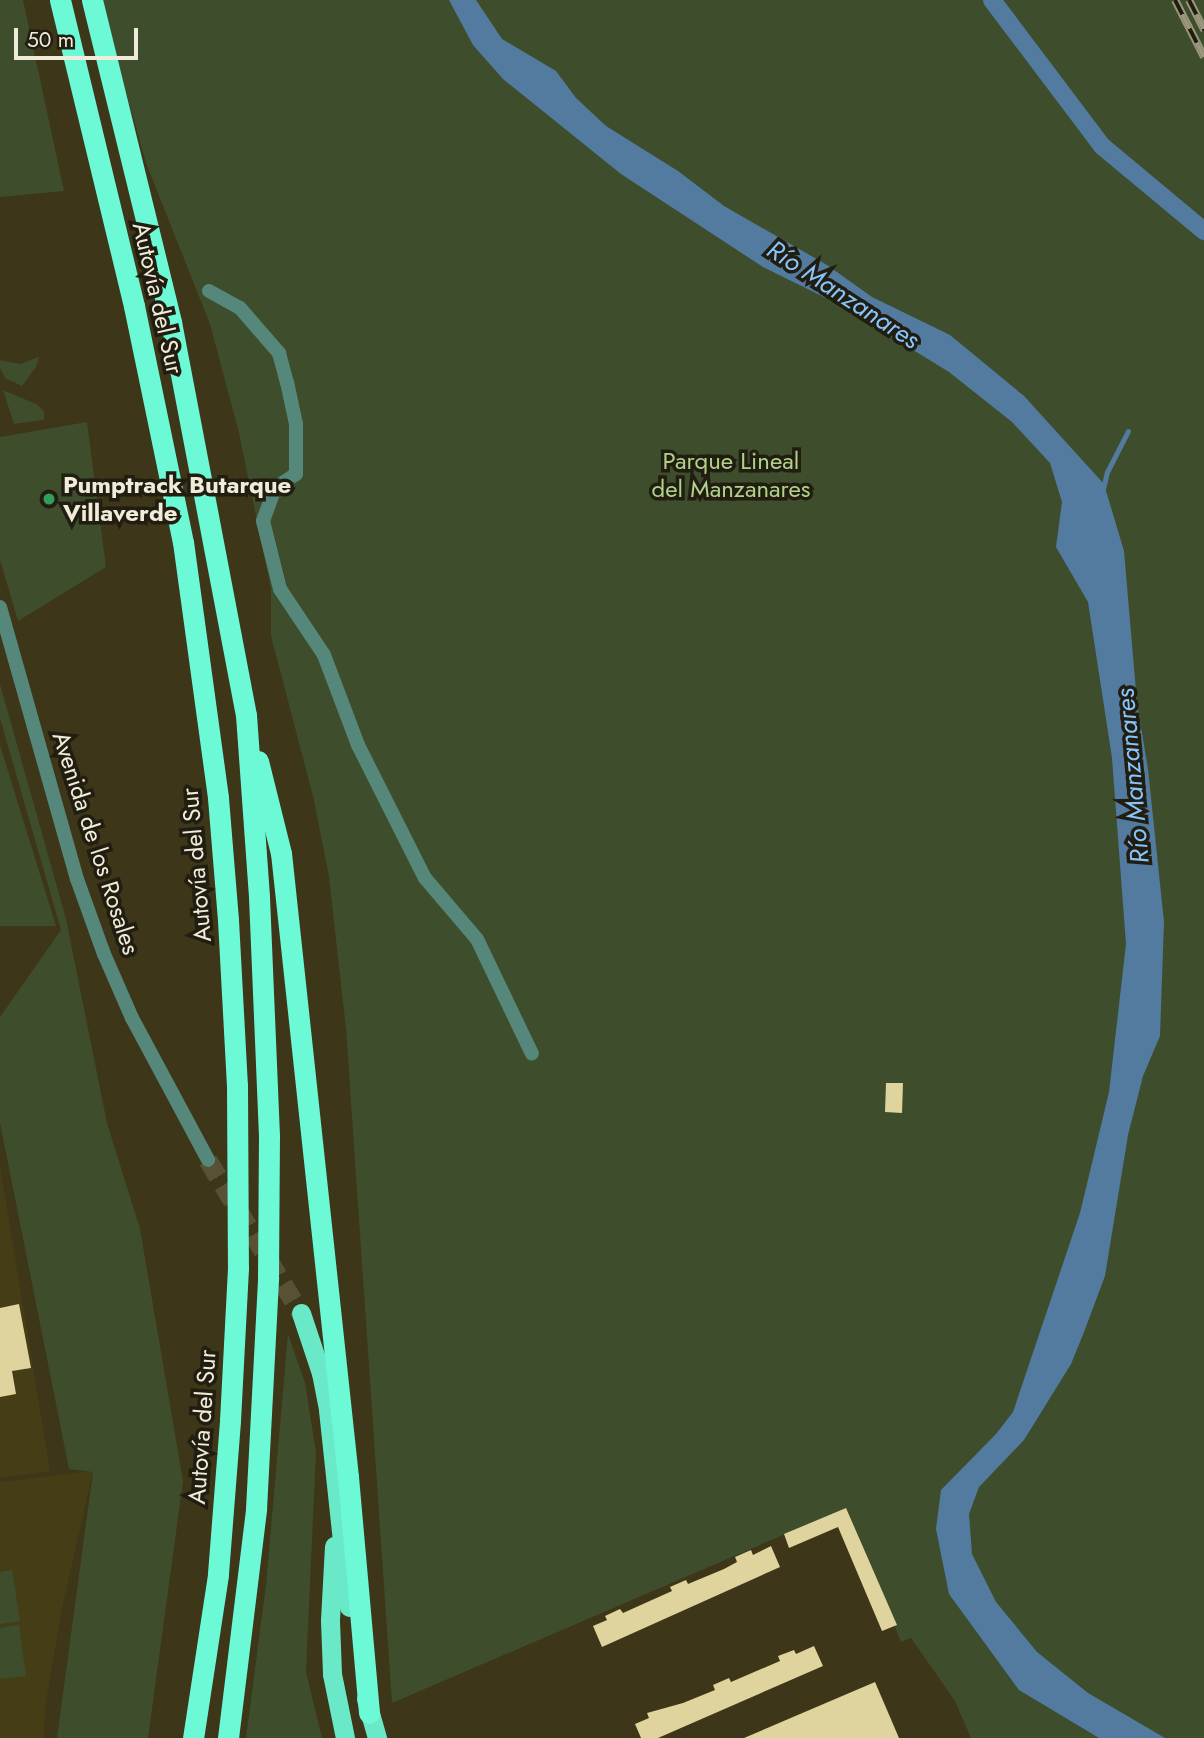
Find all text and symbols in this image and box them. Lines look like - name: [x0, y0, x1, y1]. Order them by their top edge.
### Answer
- scale bar: [18, 14, 142, 58]
- text: 50 m: [27, 25, 74, 55]
- street label: Autovía del Sur: [127, 219, 189, 377]
- water label: Río Manzanares: [761, 234, 925, 356]
- park label: Parque Lineal del Manzanares: [652, 447, 810, 503]
- place label: Pumptrack Butarque Villaverde: [63, 471, 291, 527]
- marker: Pumptrack Butarque Villaverde: [41, 491, 57, 507]
- water label: Río Manzanares: [1110, 687, 1156, 865]
- street label: Avenida de los Rosales: [46, 728, 146, 958]
- street label: Autovía del Sur: [175, 787, 217, 943]
- street label: Autovía del Sur: [182, 1349, 222, 1505]

